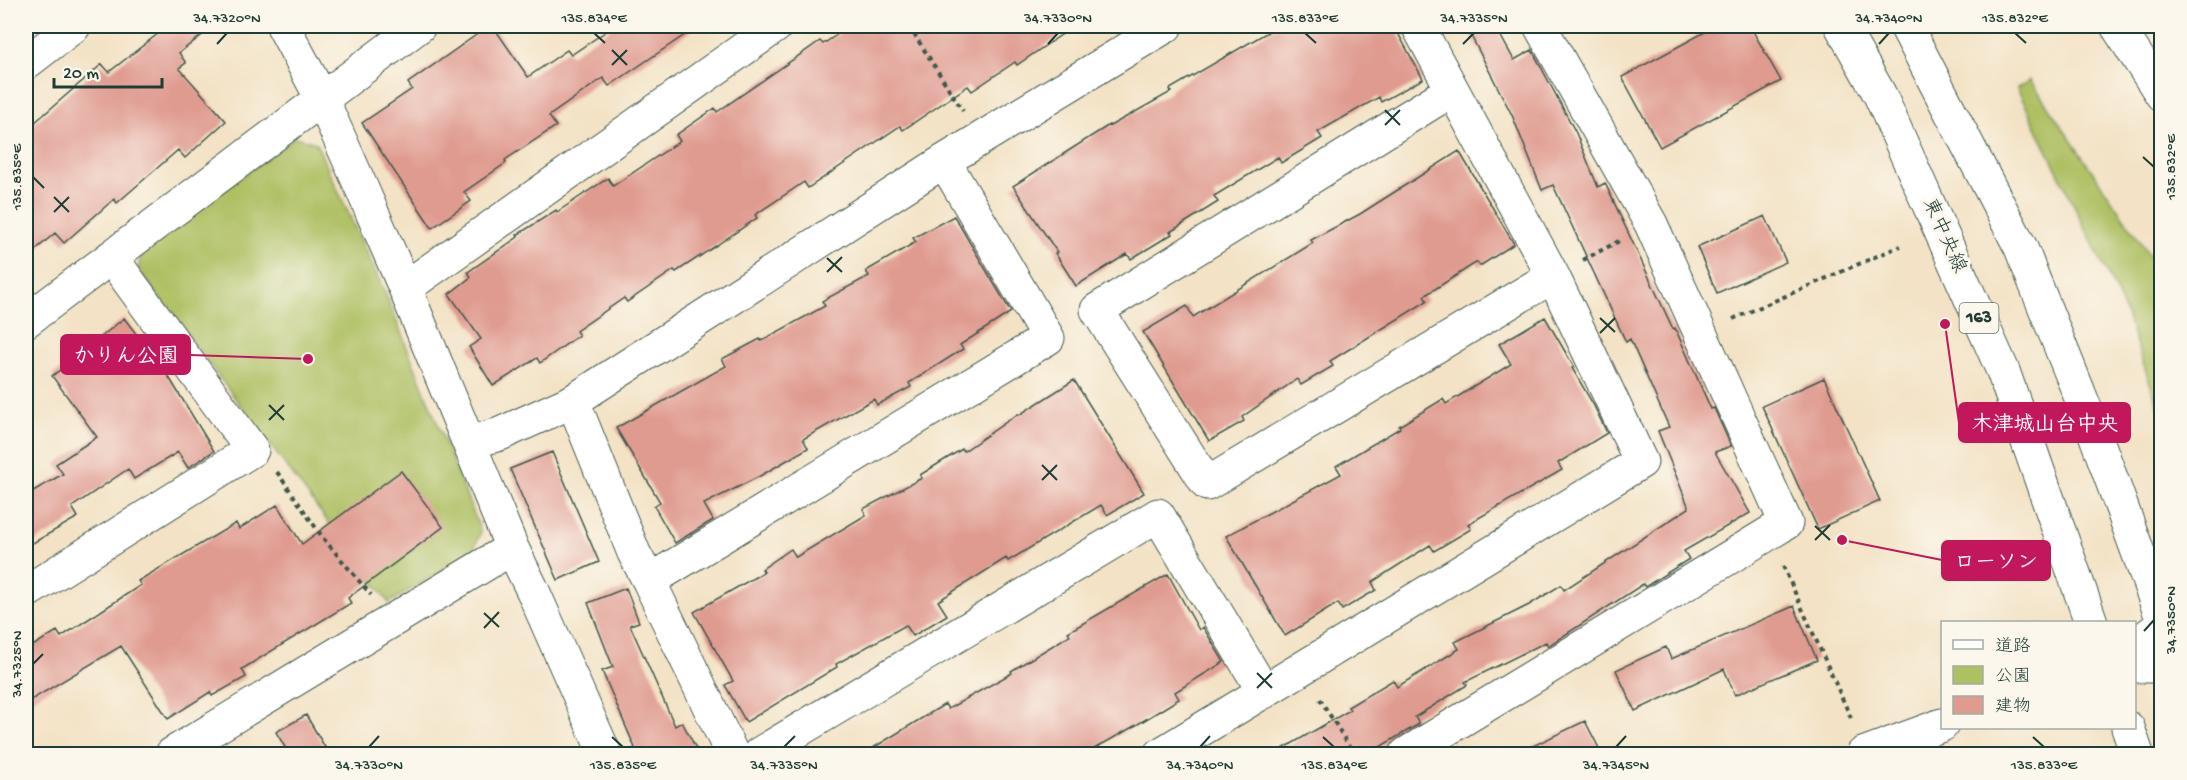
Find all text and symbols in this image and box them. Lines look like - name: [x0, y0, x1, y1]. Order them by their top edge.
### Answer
- text: 34.7320°N: [192, 10, 261, 28]
- text: 135.834°E: [560, 10, 627, 28]
- text: 34.7330°N: [1023, 10, 1092, 28]
- text: 135.833°E: [1271, 10, 1339, 28]
- text: 34.7335°N: [1439, 10, 1508, 28]
- text: 34.7340°N: [1854, 10, 1923, 28]
- text: 135.832°E: [1981, 10, 2049, 28]
- scale bar: [54, 51, 162, 89]
- text: 20 m: [63, 64, 99, 85]
- text: 135.832°E: [2163, 133, 2181, 201]
- text: 135.835°E: [9, 143, 27, 211]
- street label: 東中央線: [1916, 194, 1972, 277]
- road number: 163: [1960, 303, 1998, 333]
- callout: かりん公園: [61, 335, 190, 374]
- text: かりん公園: [74, 345, 179, 371]
- callout: 木津城山台中央: [1959, 403, 2130, 442]
- text: 木津城山台中央: [1972, 412, 2119, 439]
- callout: ローソン: [1942, 541, 2050, 580]
- text: ローソン: [1954, 552, 2038, 577]
- text: 34.7350°N: [2163, 586, 2181, 655]
- legend: [1941, 621, 2136, 729]
- text: 34.7325°N: [9, 630, 27, 698]
- text: 道路: [1995, 636, 2031, 658]
- text: 公園: [1995, 667, 2031, 688]
- text: 建物: [1995, 696, 2031, 718]
- text: 34.7330°N: [334, 757, 403, 775]
- text: 135.835°E: [589, 757, 657, 775]
- text: 34.7335°N: [749, 757, 818, 775]
- text: 34.7340°N: [1165, 757, 1234, 775]
- text: 135.834°E: [1300, 757, 1367, 775]
- text: 34.7345°N: [1582, 757, 1650, 775]
- text: 135.833°E: [2010, 757, 2078, 775]

